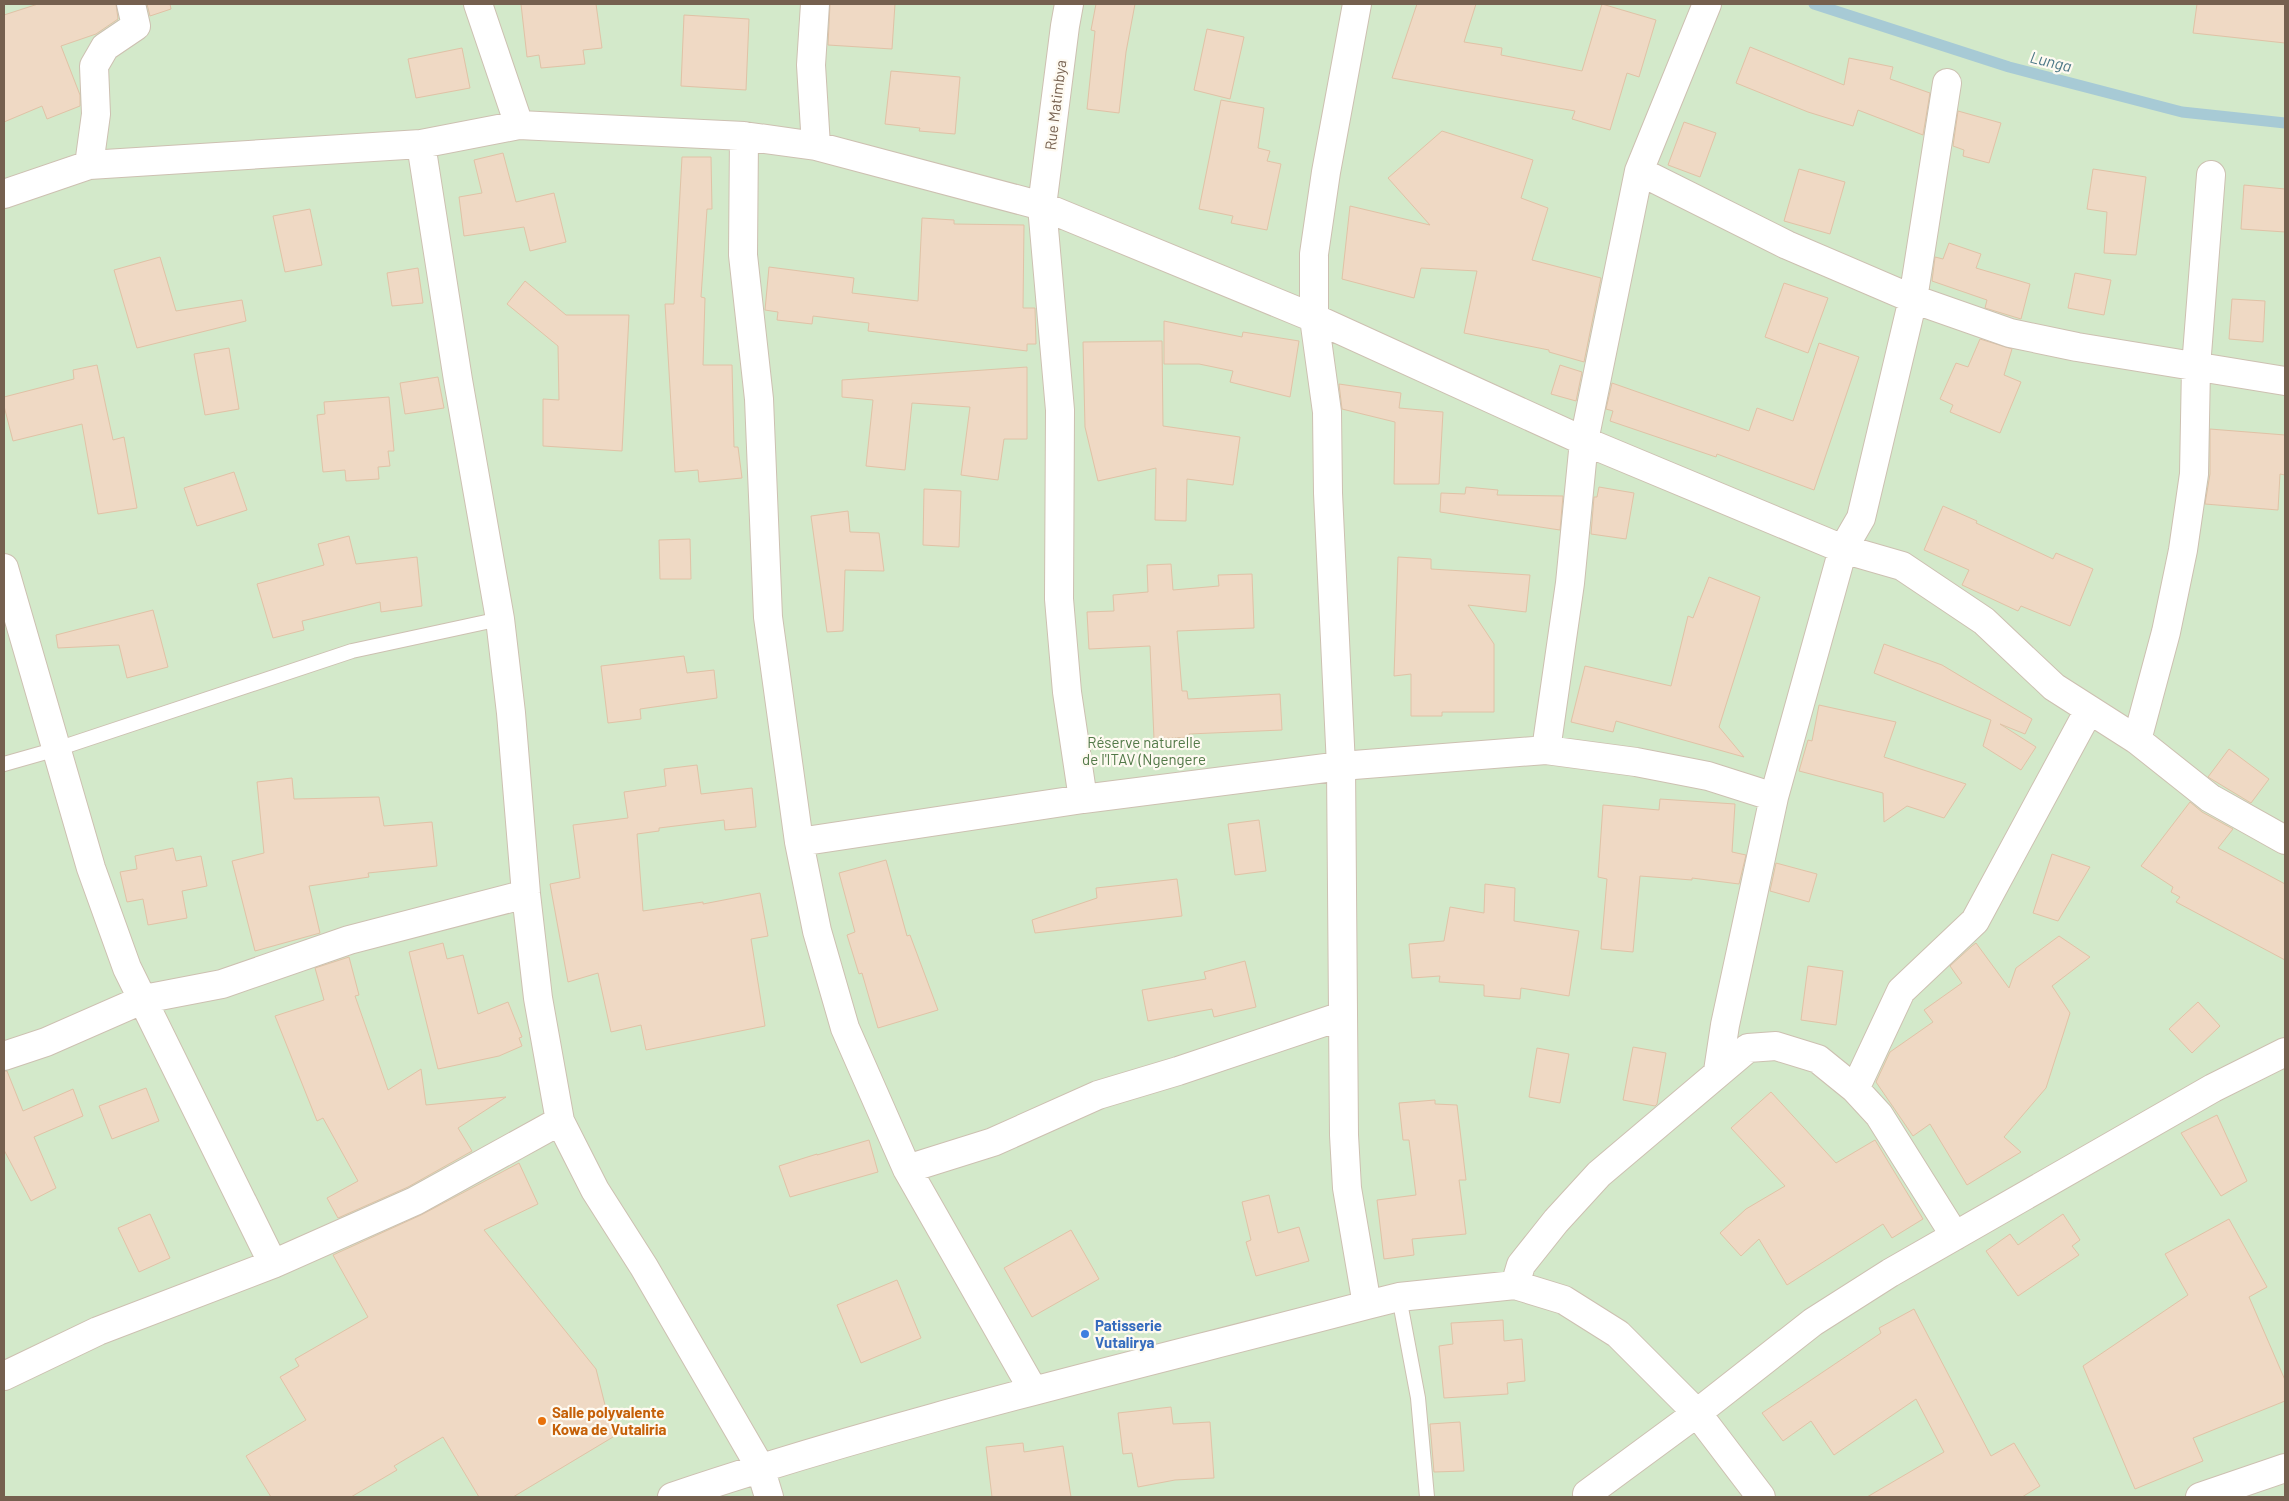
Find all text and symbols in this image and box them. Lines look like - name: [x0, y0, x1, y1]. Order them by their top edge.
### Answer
- water label: Lunga: [2028, 47, 2074, 75]
- street label: Rue Matimbya: [1041, 59, 1069, 151]
- park label: Réserve naturelle de l'ITAV (Ngengere: [1082, 733, 1206, 768]
- place label: Patisserie Vutalirya: [1095, 1316, 1162, 1351]
- marker: Patisserie Vutalirya: [1079, 1328, 1091, 1340]
- place label: Salle polyvalente Kowa de Vutaliria: [552, 1403, 667, 1438]
- marker: Salle polyvalente Kowa de Vutaliria: [536, 1415, 548, 1427]

